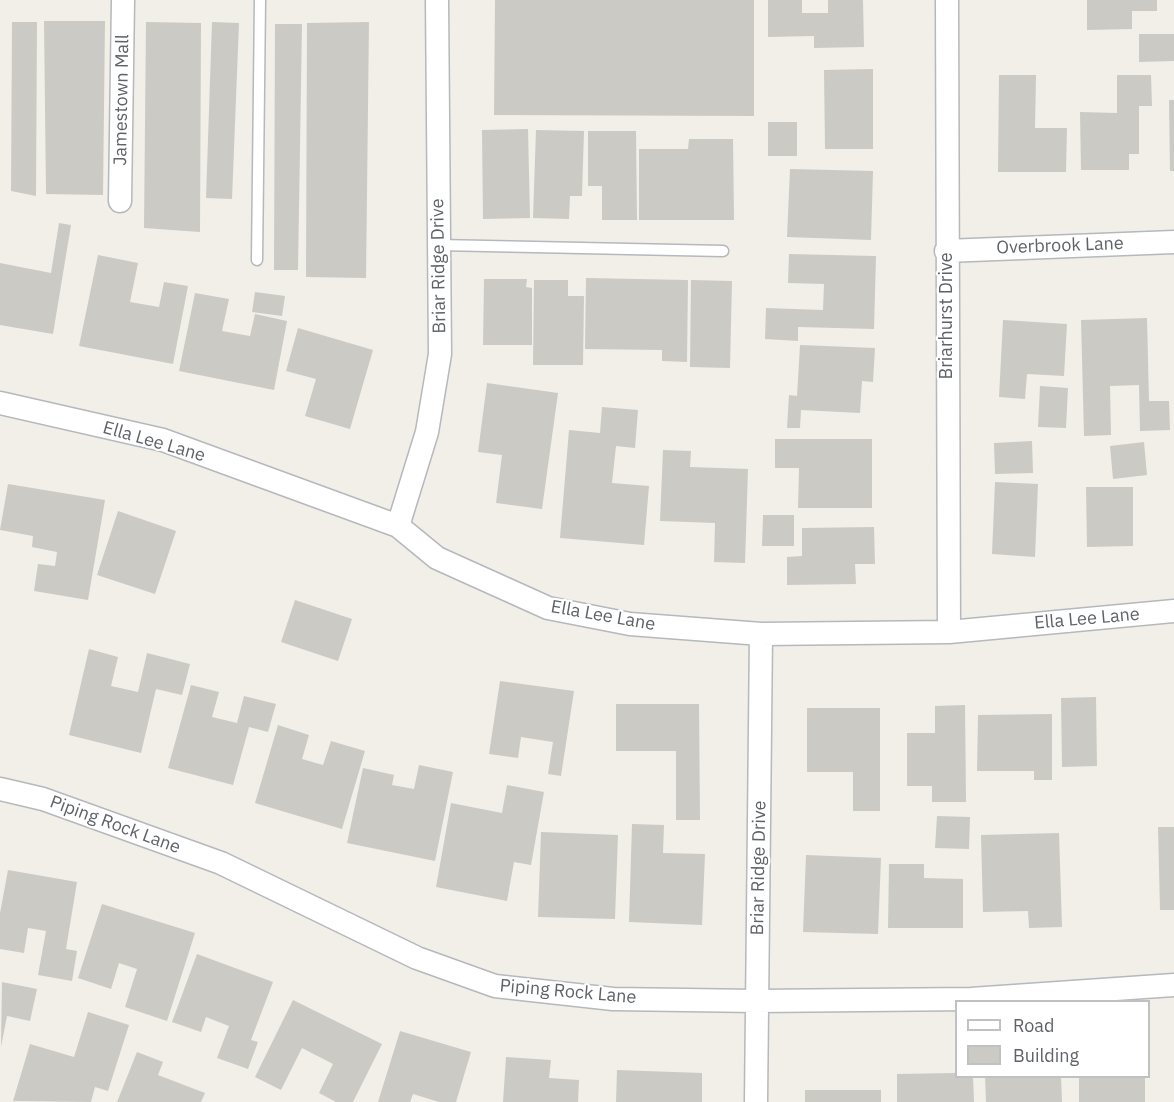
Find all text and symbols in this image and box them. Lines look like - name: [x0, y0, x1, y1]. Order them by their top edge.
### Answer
- street label: Jamestown Mall: [110, 34, 134, 166]
- street label: Briar Ridge Drive: [427, 198, 451, 334]
- street label: Overbrook Lane: [996, 233, 1124, 259]
- street label: Briarhurst Drive: [936, 252, 958, 380]
- street label: Ella Lee Lane: [100, 417, 208, 467]
- street label: Ella Lee Lane: [549, 596, 657, 636]
- street label: Ella Lee Lane: [1033, 604, 1141, 634]
- street label: Piping Rock Lane: [47, 791, 183, 859]
- street label: Briar Ridge Drive: [747, 800, 771, 936]
- street label: Piping Rock Lane: [499, 975, 637, 1009]
- legend: [955, 1000, 1150, 1078]
- text: Road: [1013, 1014, 1054, 1037]
- text: Building: [1013, 1044, 1079, 1067]

